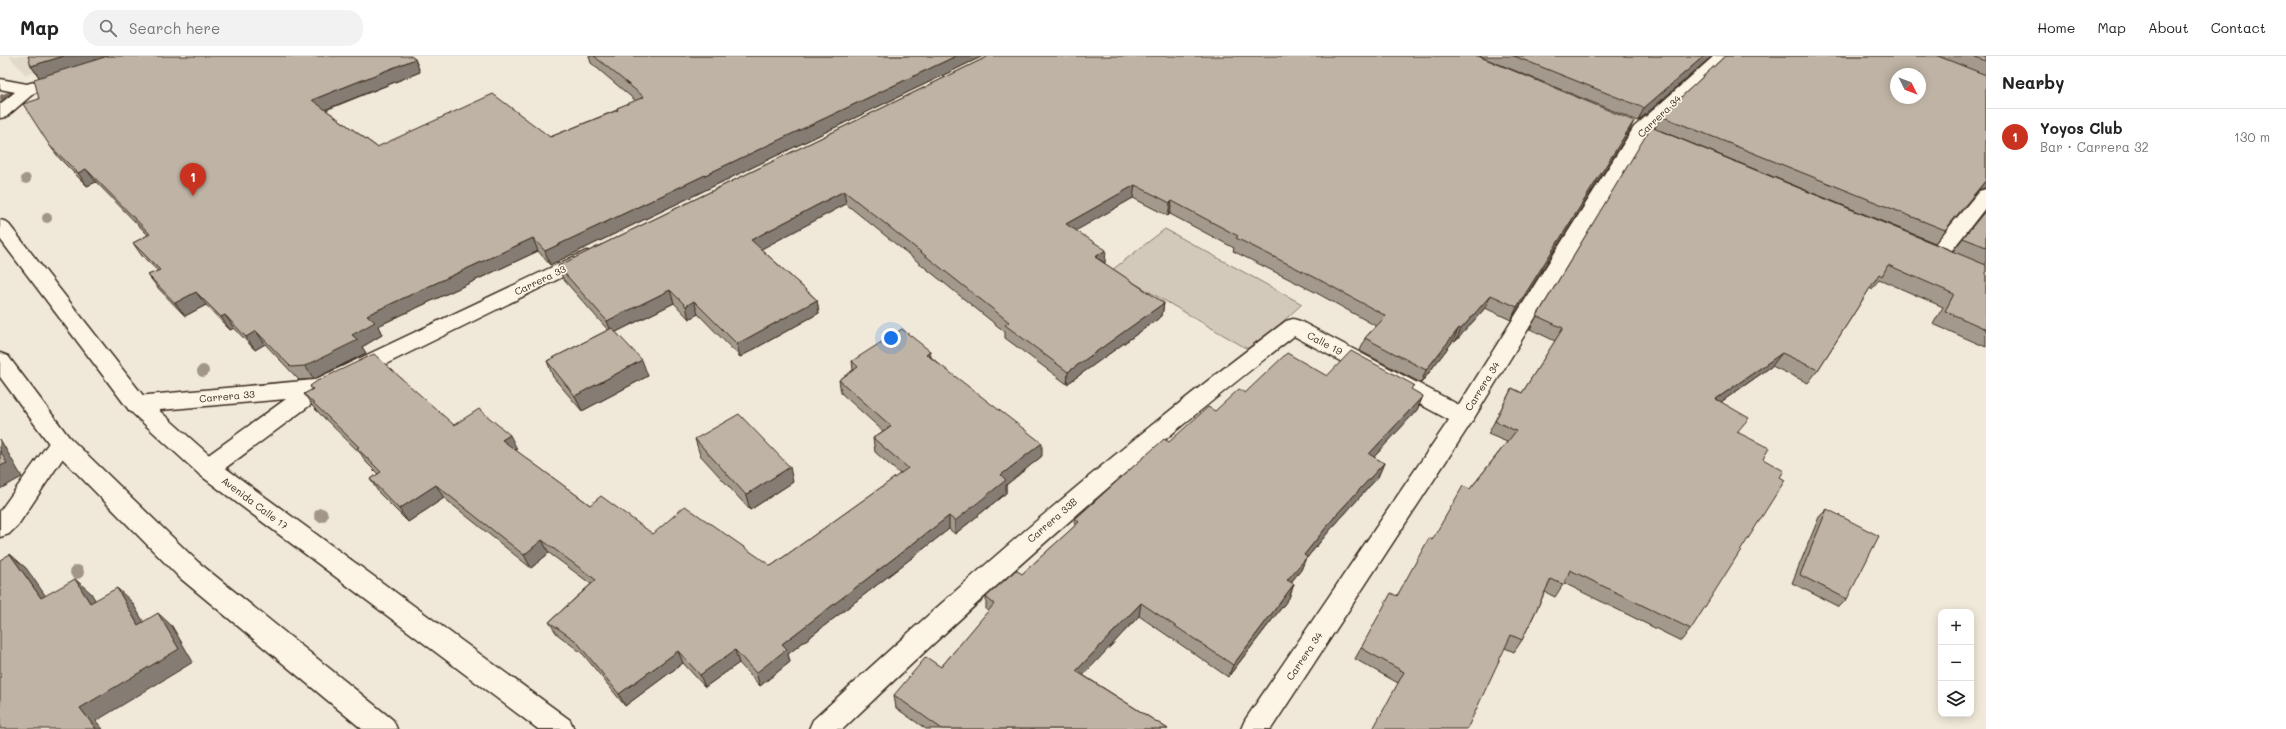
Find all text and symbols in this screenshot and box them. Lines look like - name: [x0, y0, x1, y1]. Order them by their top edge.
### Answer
- search box: [83, 10, 363, 46]
- text: Map: [20, 15, 59, 40]
- icon: search: [97, 17, 119, 39]
- text: Search here: [129, 18, 220, 38]
- text: Home: [2037, 18, 2075, 37]
- text: Map: [2097, 18, 2126, 37]
- text: About: [2148, 18, 2189, 37]
- text: Contact: [2211, 18, 2266, 37]
- north arrow: [1890, 68, 1926, 104]
- text: Nearby: [2002, 71, 2064, 93]
- street label: Carrera 34: [1634, 92, 1684, 140]
- text: Yoyos Club: [2040, 118, 2122, 138]
- text: 1: [2012, 128, 2018, 145]
- text: 130 m: [2234, 128, 2270, 145]
- text: Bar · Carrera 32: [2040, 138, 2149, 155]
- pin: 1: [180, 163, 206, 196]
- street label: Carrera 33: [512, 261, 568, 299]
- your location: [881, 328, 901, 348]
- street label: Calle 19: [1305, 328, 1345, 358]
- street label: Carrera 34: [1461, 359, 1503, 413]
- street label: Carrera 33: [199, 387, 256, 405]
- street label: Avenida Calle 17: [219, 473, 291, 533]
- street label: Carrera 33B: [1024, 494, 1080, 546]
- map controls: [1938, 609, 1974, 717]
- button: +: [1938, 609, 1974, 645]
- street label: Carrera 34: [1283, 629, 1325, 683]
- button: −: [1938, 645, 1974, 681]
- button: layers: [1938, 681, 1974, 717]

